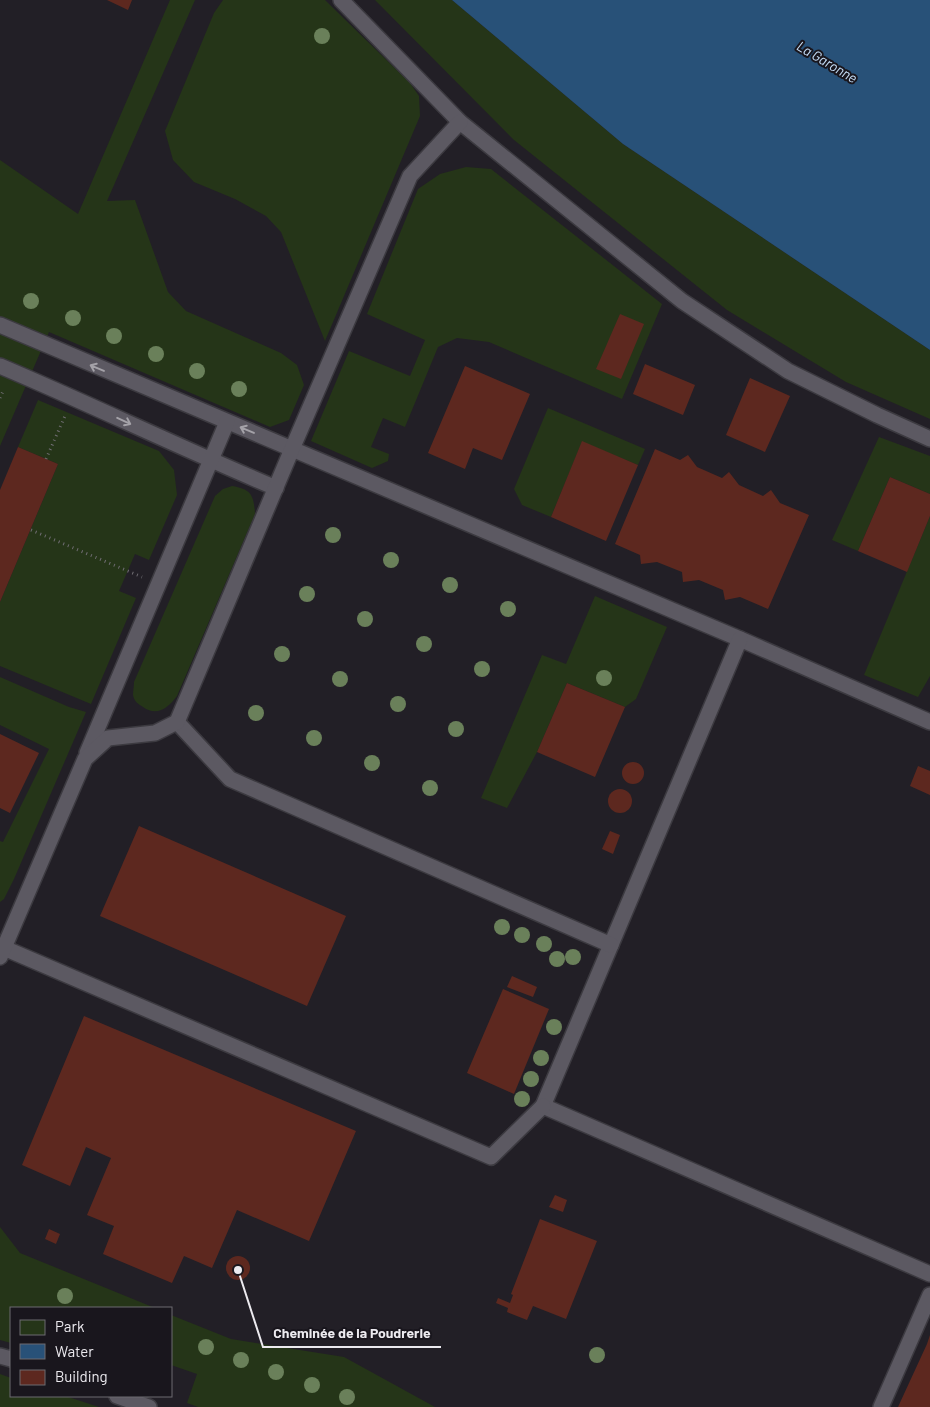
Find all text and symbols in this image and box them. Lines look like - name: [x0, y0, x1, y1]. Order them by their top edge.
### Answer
- water label: La Garonne: [794, 37, 861, 86]
- one-way arrow: [90, 362, 105, 372]
- one-way arrow: [117, 416, 132, 426]
- one-way arrow: [240, 425, 255, 434]
- legend: [10, 1307, 172, 1397]
- text: Park: [55, 1317, 85, 1335]
- callout: Cheminée de la Poudrerie: [263, 1318, 441, 1347]
- text: Cheminée de la Poudrerie: [273, 1324, 431, 1341]
- text: Water: [55, 1342, 94, 1360]
- text: Building: [55, 1367, 108, 1385]

